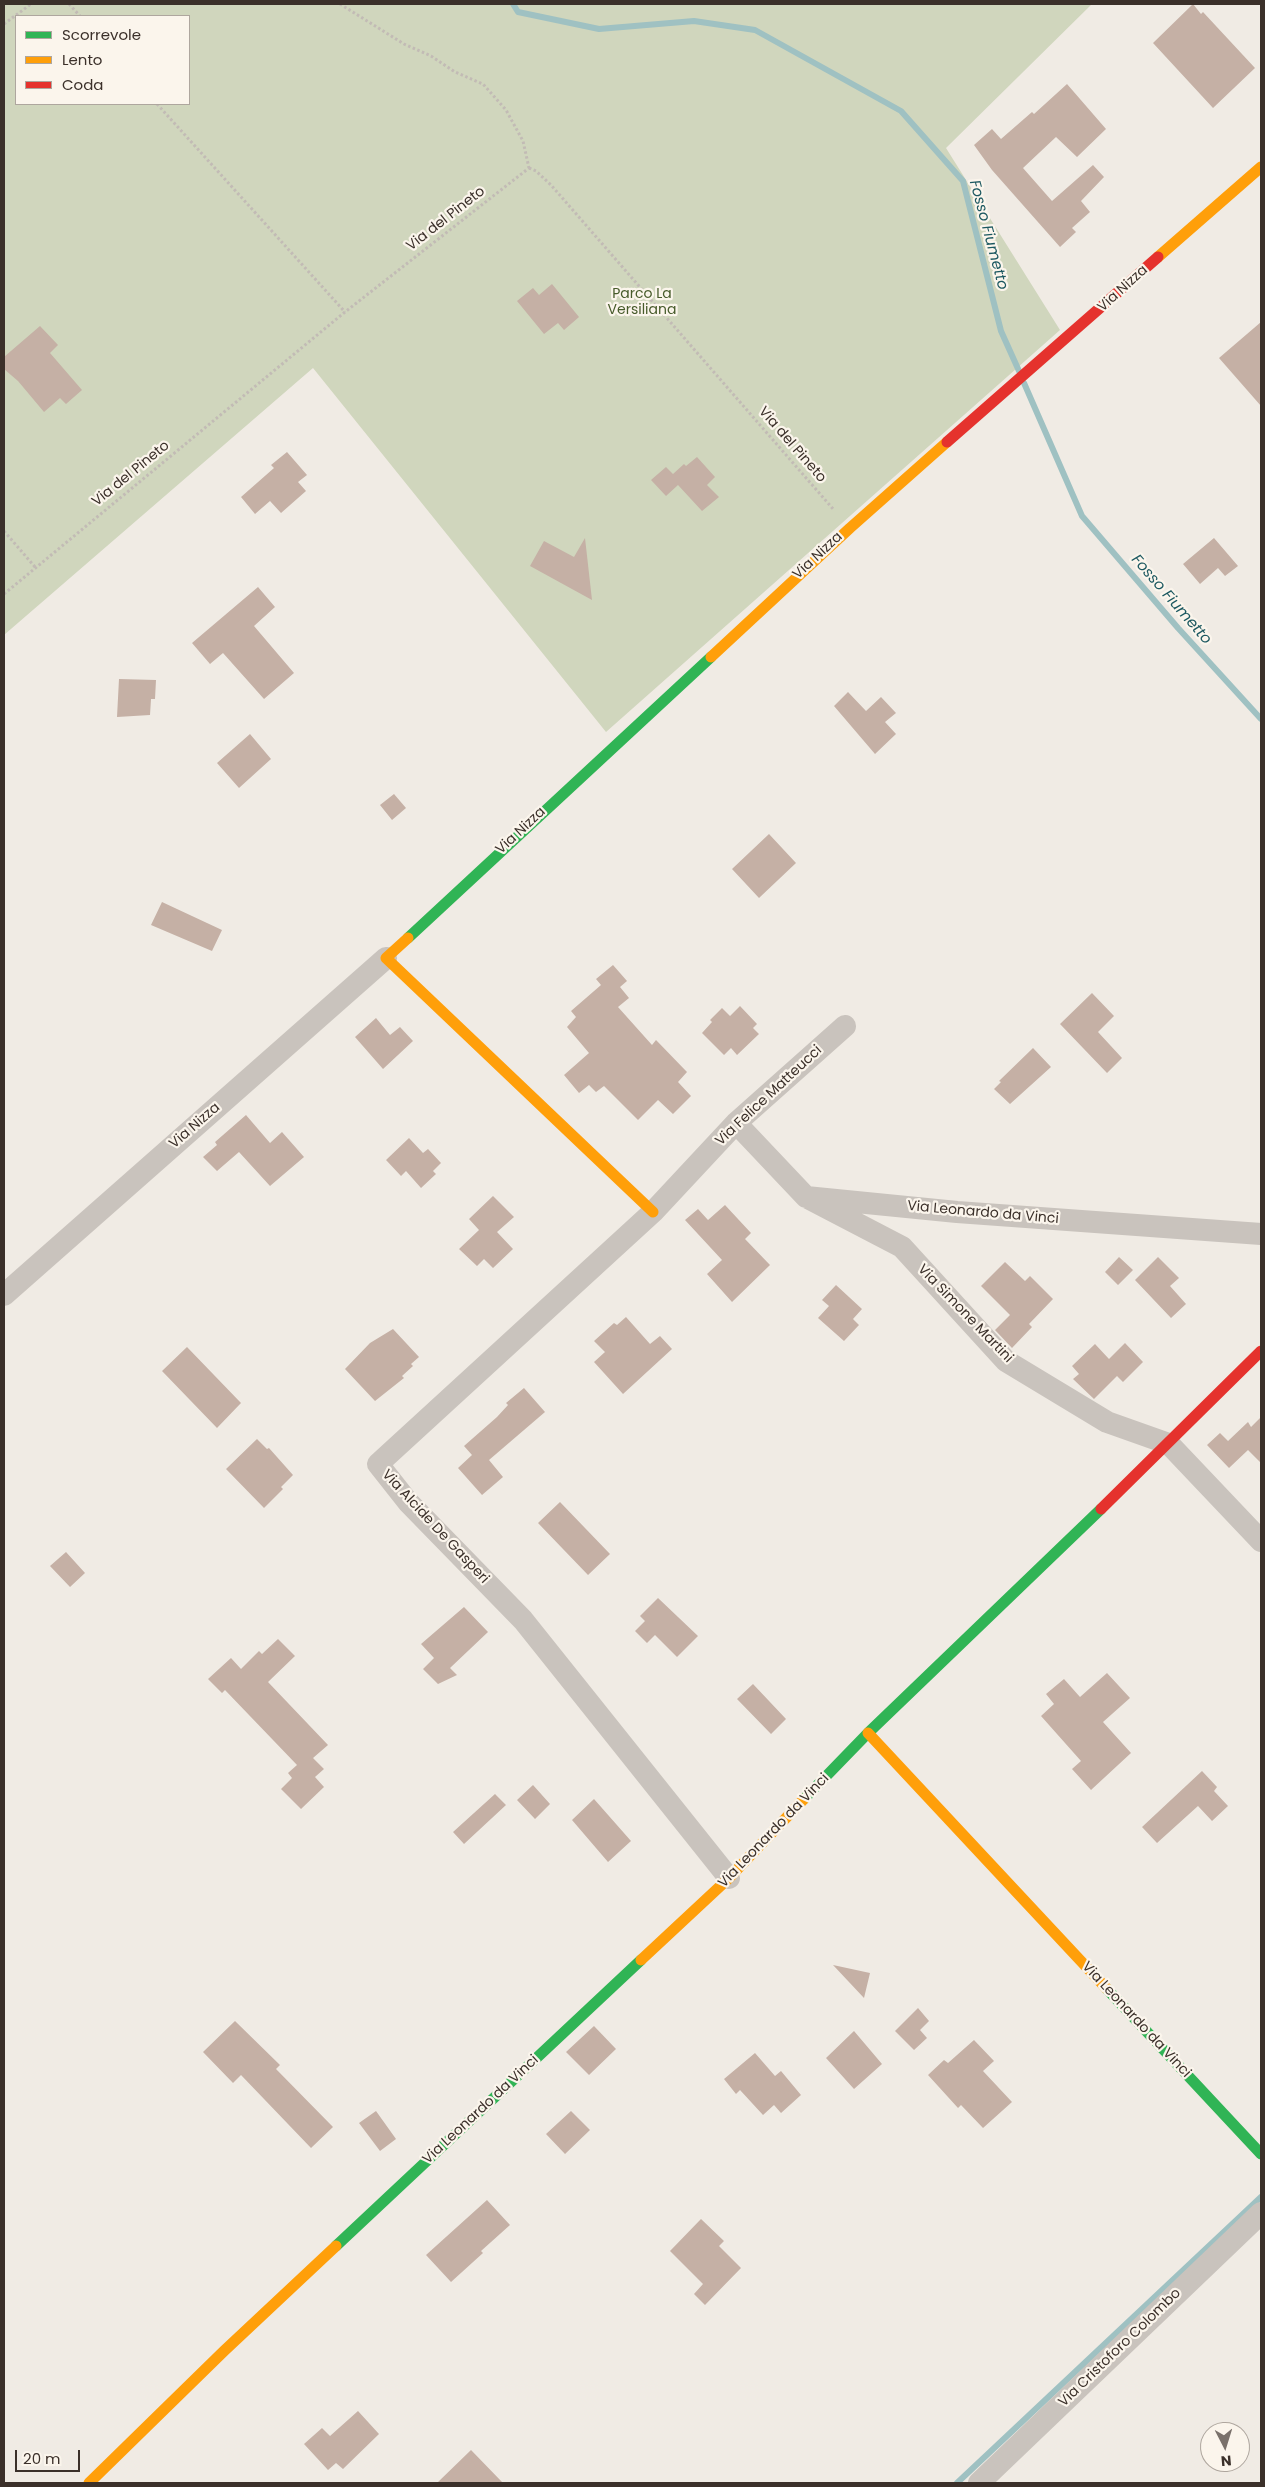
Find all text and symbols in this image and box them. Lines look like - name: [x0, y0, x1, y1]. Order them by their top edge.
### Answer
- legend: [15, 15, 190, 105]
- text: Scorrevole: [62, 24, 141, 45]
- text: Lento: [62, 49, 102, 70]
- text: Coda: [62, 74, 103, 95]
- water label: Fosso Fiumetto: [965, 178, 1011, 292]
- street label: Via del Pineto: [404, 183, 488, 255]
- street label: Via Nizza: [1094, 262, 1152, 316]
- park label: Parco La Versiliana: [608, 286, 676, 318]
- street label: Via del Pineto: [755, 404, 829, 486]
- street label: Via del Pineto: [89, 438, 173, 510]
- street label: Via Nizza: [790, 529, 846, 583]
- water label: Fosso Fiumetto: [1127, 551, 1215, 649]
- street label: Via Nizza: [493, 804, 549, 858]
- street label: Via Felice Matteucci: [712, 1042, 826, 1150]
- street label: Via Nizza: [166, 1099, 224, 1153]
- street label: Via Leonardo da Vinci: [907, 1198, 1059, 1228]
- street label: Via Simone Martini: [914, 1261, 1016, 1367]
- street label: Via Alcide De Gasperi: [378, 1467, 492, 1587]
- street label: Via Leonardo da Vinci: [715, 1770, 833, 1892]
- street label: Via Leonardo da Vinci: [1078, 1959, 1194, 2081]
- street label: Via Leonardo da Vinci: [420, 2052, 542, 2168]
- street label: Via Cristoforo Colombo: [1055, 2285, 1185, 2411]
- north arrow: [1200, 2422, 1250, 2472]
- scale bar: [18, 2440, 82, 2472]
- text: 20 m: [23, 2448, 61, 2469]
- text: N: [1220, 2451, 1232, 2471]

